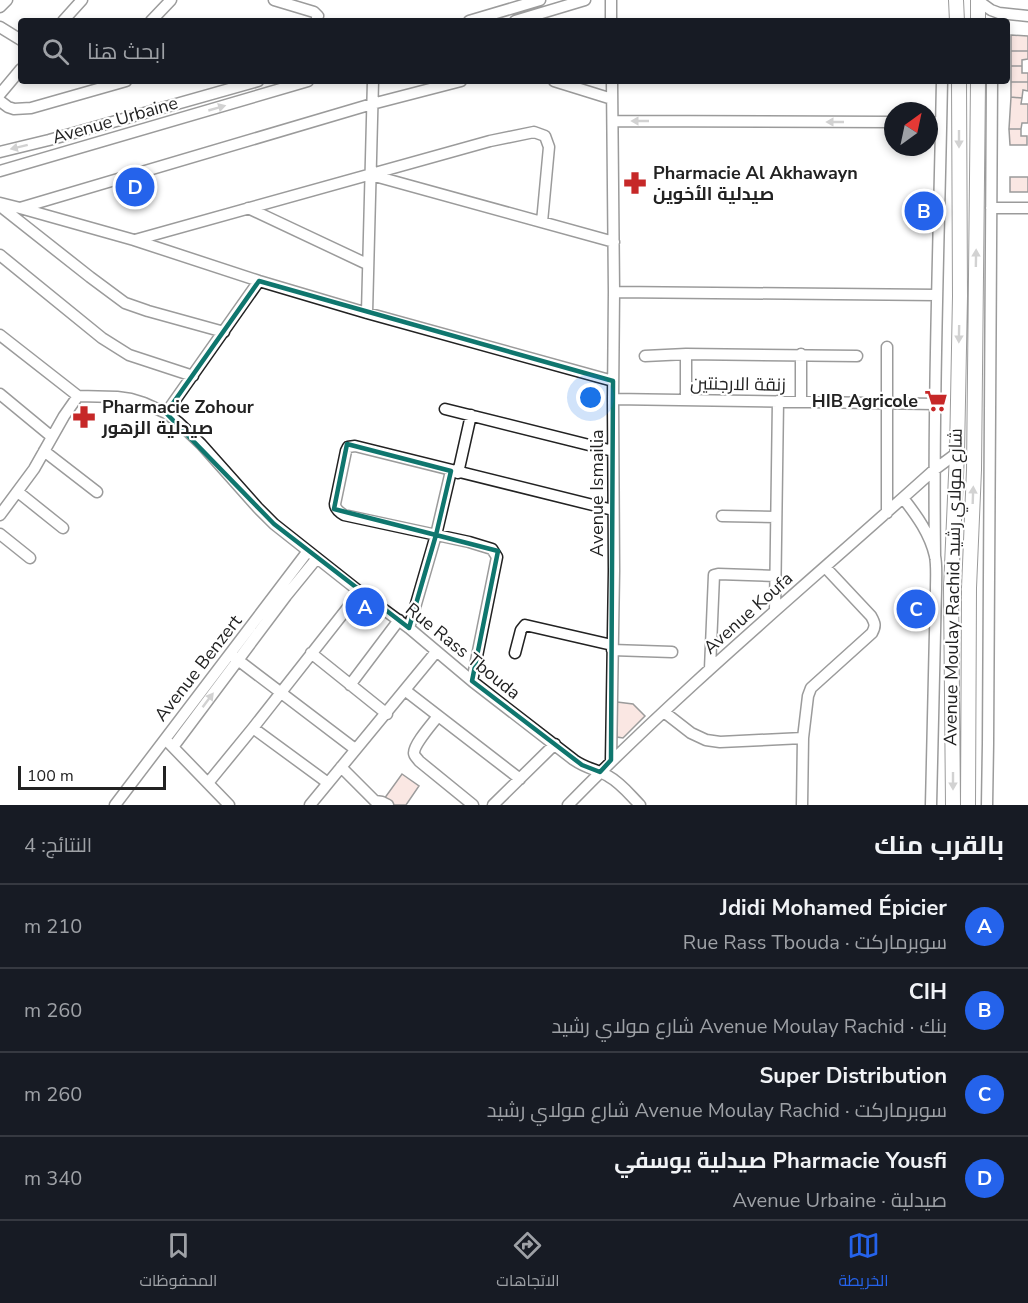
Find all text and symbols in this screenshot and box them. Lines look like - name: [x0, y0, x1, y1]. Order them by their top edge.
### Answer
- search box: [18, 18, 1010, 84]
- icon: search: [39, 35, 72, 68]
- text: ابحث هنا: [87, 37, 166, 67]
- street label: Avenue Urbaine: [49, 91, 181, 149]
- one-way arrow: [208, 102, 226, 112]
- north arrow: [884, 102, 938, 156]
- one-way arrow: [630, 116, 649, 126]
- one-way arrow: [825, 117, 844, 127]
- one-way arrow: [954, 130, 964, 149]
- one-way arrow: [10, 143, 28, 153]
- place label: Pharmacie Al Akhawayn صيدلية الأخوين: [653, 161, 858, 206]
- pin: D: [116, 164, 154, 210]
- pharmacy icon: Pharmacie Al Akhawayn صيدلية الأخوين: [622, 170, 648, 196]
- pin: B: [904, 188, 944, 234]
- one-way arrow: [971, 248, 981, 267]
- one-way arrow: [954, 325, 964, 344]
- street label: زنقة الارجنتين: [690, 371, 786, 397]
- your location: [576, 383, 605, 412]
- supermarket icon: HIB Agricole: [923, 388, 949, 414]
- place label: HIB Agricole: [812, 389, 918, 413]
- place label: Pharmacie Zohour صيدلية الزهور: [101, 395, 254, 440]
- pharmacy icon: Pharmacie Zohour صيدلية الزهور: [71, 404, 97, 430]
- street label: Avenue Moulay Rachid شارع مولاي رشيد: [938, 428, 970, 746]
- street label: Avenue Ismailia: [585, 429, 609, 557]
- one-way arrow: [968, 485, 977, 504]
- street label: Avenue Koufa: [698, 566, 798, 660]
- pin: A: [346, 584, 385, 630]
- pin: C: [896, 586, 936, 632]
- street label: Rue Rass Tbouda: [401, 597, 525, 705]
- street label: Avenue Benzert: [149, 609, 248, 726]
- one-way arrow: [201, 692, 214, 708]
- scale bar: [18, 763, 166, 790]
- text: 100 m: [27, 765, 74, 787]
- one-way arrow: [948, 772, 958, 791]
- text: بالقرب منك: [874, 828, 1004, 863]
- text: النتائج: 4: [24, 832, 92, 859]
- text: Jdidi Mohamed Épicier: [720, 893, 947, 923]
- text: 210 m: [24, 913, 82, 940]
- text: A: [977, 913, 992, 940]
- text: سوبرماركت · Rue Rass Tbouda: [683, 929, 947, 956]
- text: CIH: [909, 977, 947, 1007]
- text: 260 m: [24, 997, 82, 1024]
- text: B: [978, 997, 991, 1024]
- text: بنك · Avenue Moulay Rachid شارع مولاي رشيد: [551, 1013, 947, 1040]
- text: Super Distribution: [759, 1061, 947, 1091]
- text: 260 m: [24, 1081, 82, 1108]
- text: C: [978, 1081, 991, 1108]
- text: سوبرماركت · Avenue Moulay Rachid شارع مولاي رشيد: [487, 1097, 947, 1124]
- text: Pharmacie Yousfi صيدلية يوسفي: [614, 1146, 947, 1176]
- text: 340 m: [24, 1165, 82, 1192]
- text: D: [977, 1165, 992, 1192]
- text: صيدلية · Avenue Urbaine: [732, 1187, 947, 1214]
- tab: المحفوظات: [139, 1229, 217, 1295]
- tab: الاتجاهات: [496, 1229, 560, 1295]
- tab: الخريطة: [839, 1229, 889, 1295]

